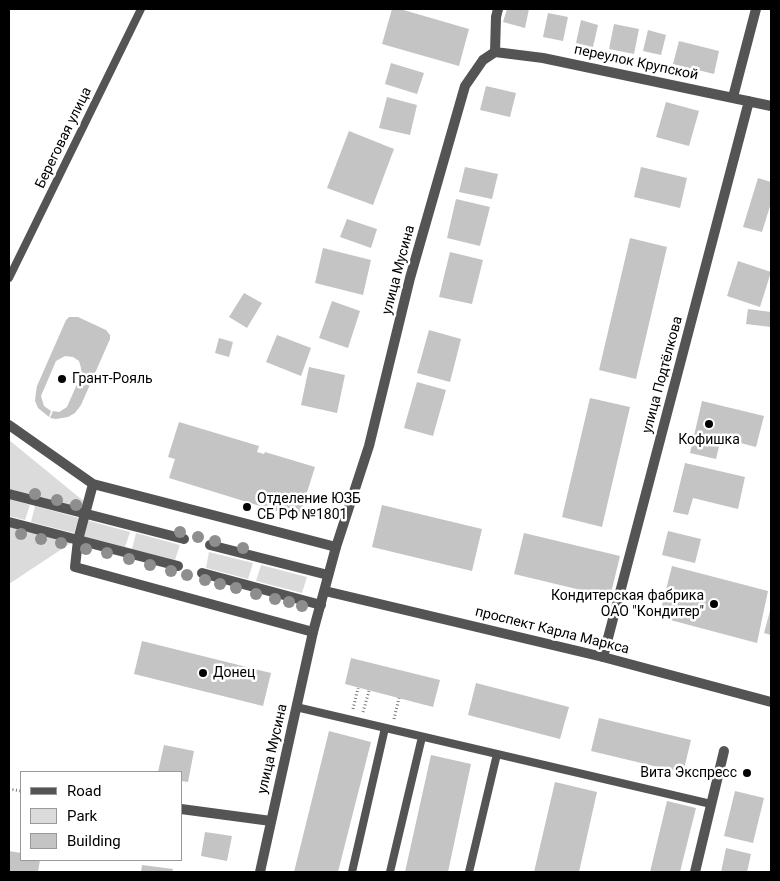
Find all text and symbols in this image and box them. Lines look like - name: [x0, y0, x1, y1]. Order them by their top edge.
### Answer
- street label: переулок Крупской: [572, 42, 700, 84]
- street label: Береговая улица: [32, 85, 96, 191]
- street label: улица Мусина: [379, 224, 419, 316]
- street label: улица Подтёлкова: [639, 315, 687, 435]
- place label: Грант-Рояль: [72, 371, 153, 387]
- marker: Грант-Рояль: [56, 373, 68, 385]
- marker: Кофишка: [703, 418, 715, 430]
- place label: Кофишка: [678, 432, 740, 448]
- place label: Отделение ЮЗБ СБ РФ №1801: [257, 491, 361, 524]
- marker: Отделение ЮЗБ СБ РФ №1801: [241, 501, 253, 513]
- place label: Кондитерская фабрика ОАО "Кондитер": [551, 588, 704, 620]
- marker: Кондитерская фабрика ОАО "Кондитер": [708, 598, 720, 610]
- street label: проспект Карла Маркса: [473, 604, 631, 658]
- place label: Донец: [213, 665, 255, 681]
- marker: Донец: [197, 667, 209, 679]
- street label: улица Мусина: [254, 702, 292, 796]
- place label: Вита Экспресс: [640, 765, 737, 781]
- marker: Вита Экспресс: [741, 767, 753, 779]
- legend: [20, 771, 182, 861]
- text: Road: [67, 782, 101, 800]
- text: Park: [67, 807, 97, 825]
- text: Building: [67, 832, 121, 850]

